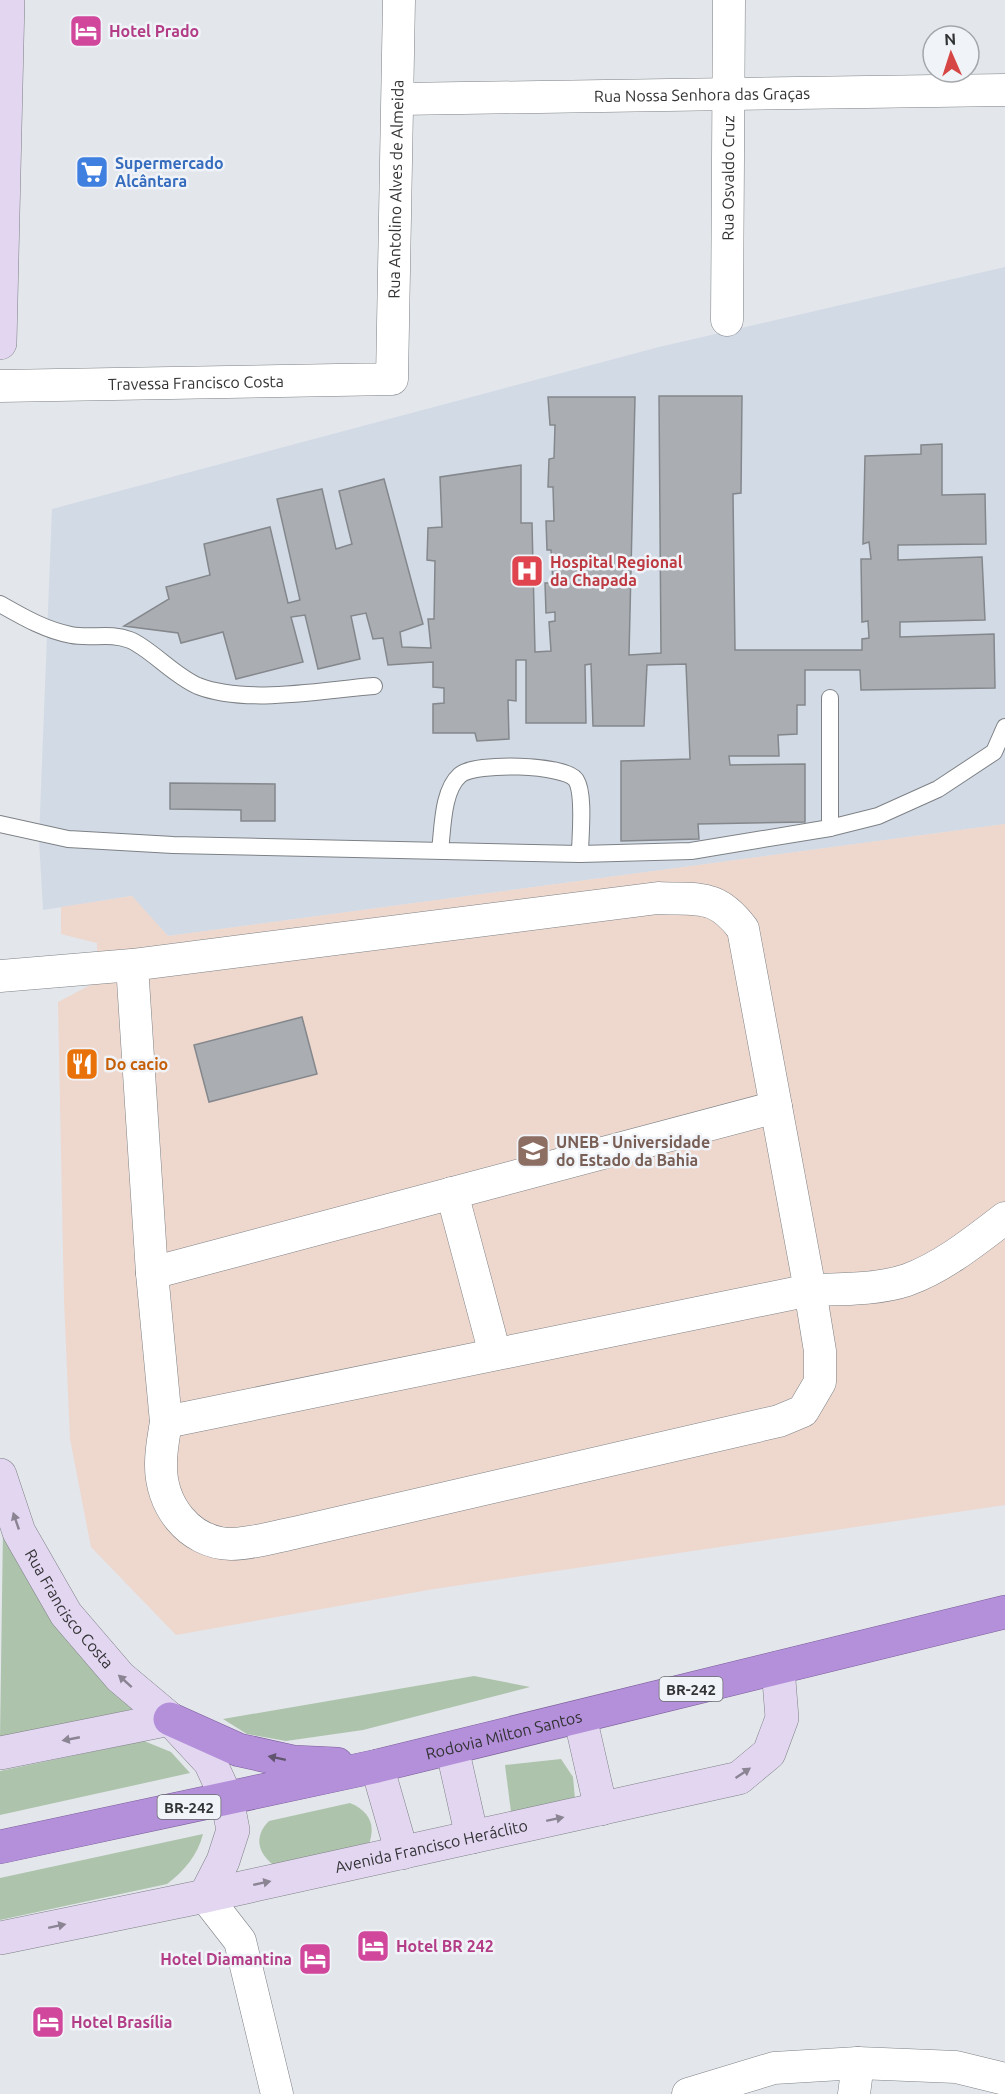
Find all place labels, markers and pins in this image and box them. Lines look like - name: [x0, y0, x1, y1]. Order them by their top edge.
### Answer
- hotel icon: Hotel Prado: [68, 13, 104, 49]
- place label: Hotel Prado: [109, 22, 199, 40]
- supermarket icon: Supermercado Alcântara: [74, 154, 110, 190]
- place label: Supermercado Alcântara: [115, 154, 224, 190]
- hospital icon: Hospital Regional da Chapada: [509, 553, 545, 589]
- place label: Hospital Regional da Chapada: [550, 553, 683, 589]
- restaurant icon: Do cacio: [64, 1046, 100, 1082]
- place label: Do cacio: [105, 1055, 168, 1073]
- school or university icon: UNEB - Universidade do Estado da Bahia: [515, 1133, 551, 1169]
- place label: UNEB - Universidade do Estado da Bahia: [556, 1133, 710, 1169]
- hotel icon: Hotel BR 242: [355, 1928, 391, 1964]
- place label: Hotel BR 242: [396, 1937, 494, 1955]
- hotel icon: Hotel Diamantina: [297, 1941, 333, 1977]
- place label: Hotel Diamantina: [160, 1950, 292, 1968]
- hotel icon: Hotel Brasília: [30, 2004, 66, 2040]
- place label: Hotel Brasília: [71, 2013, 172, 2031]

